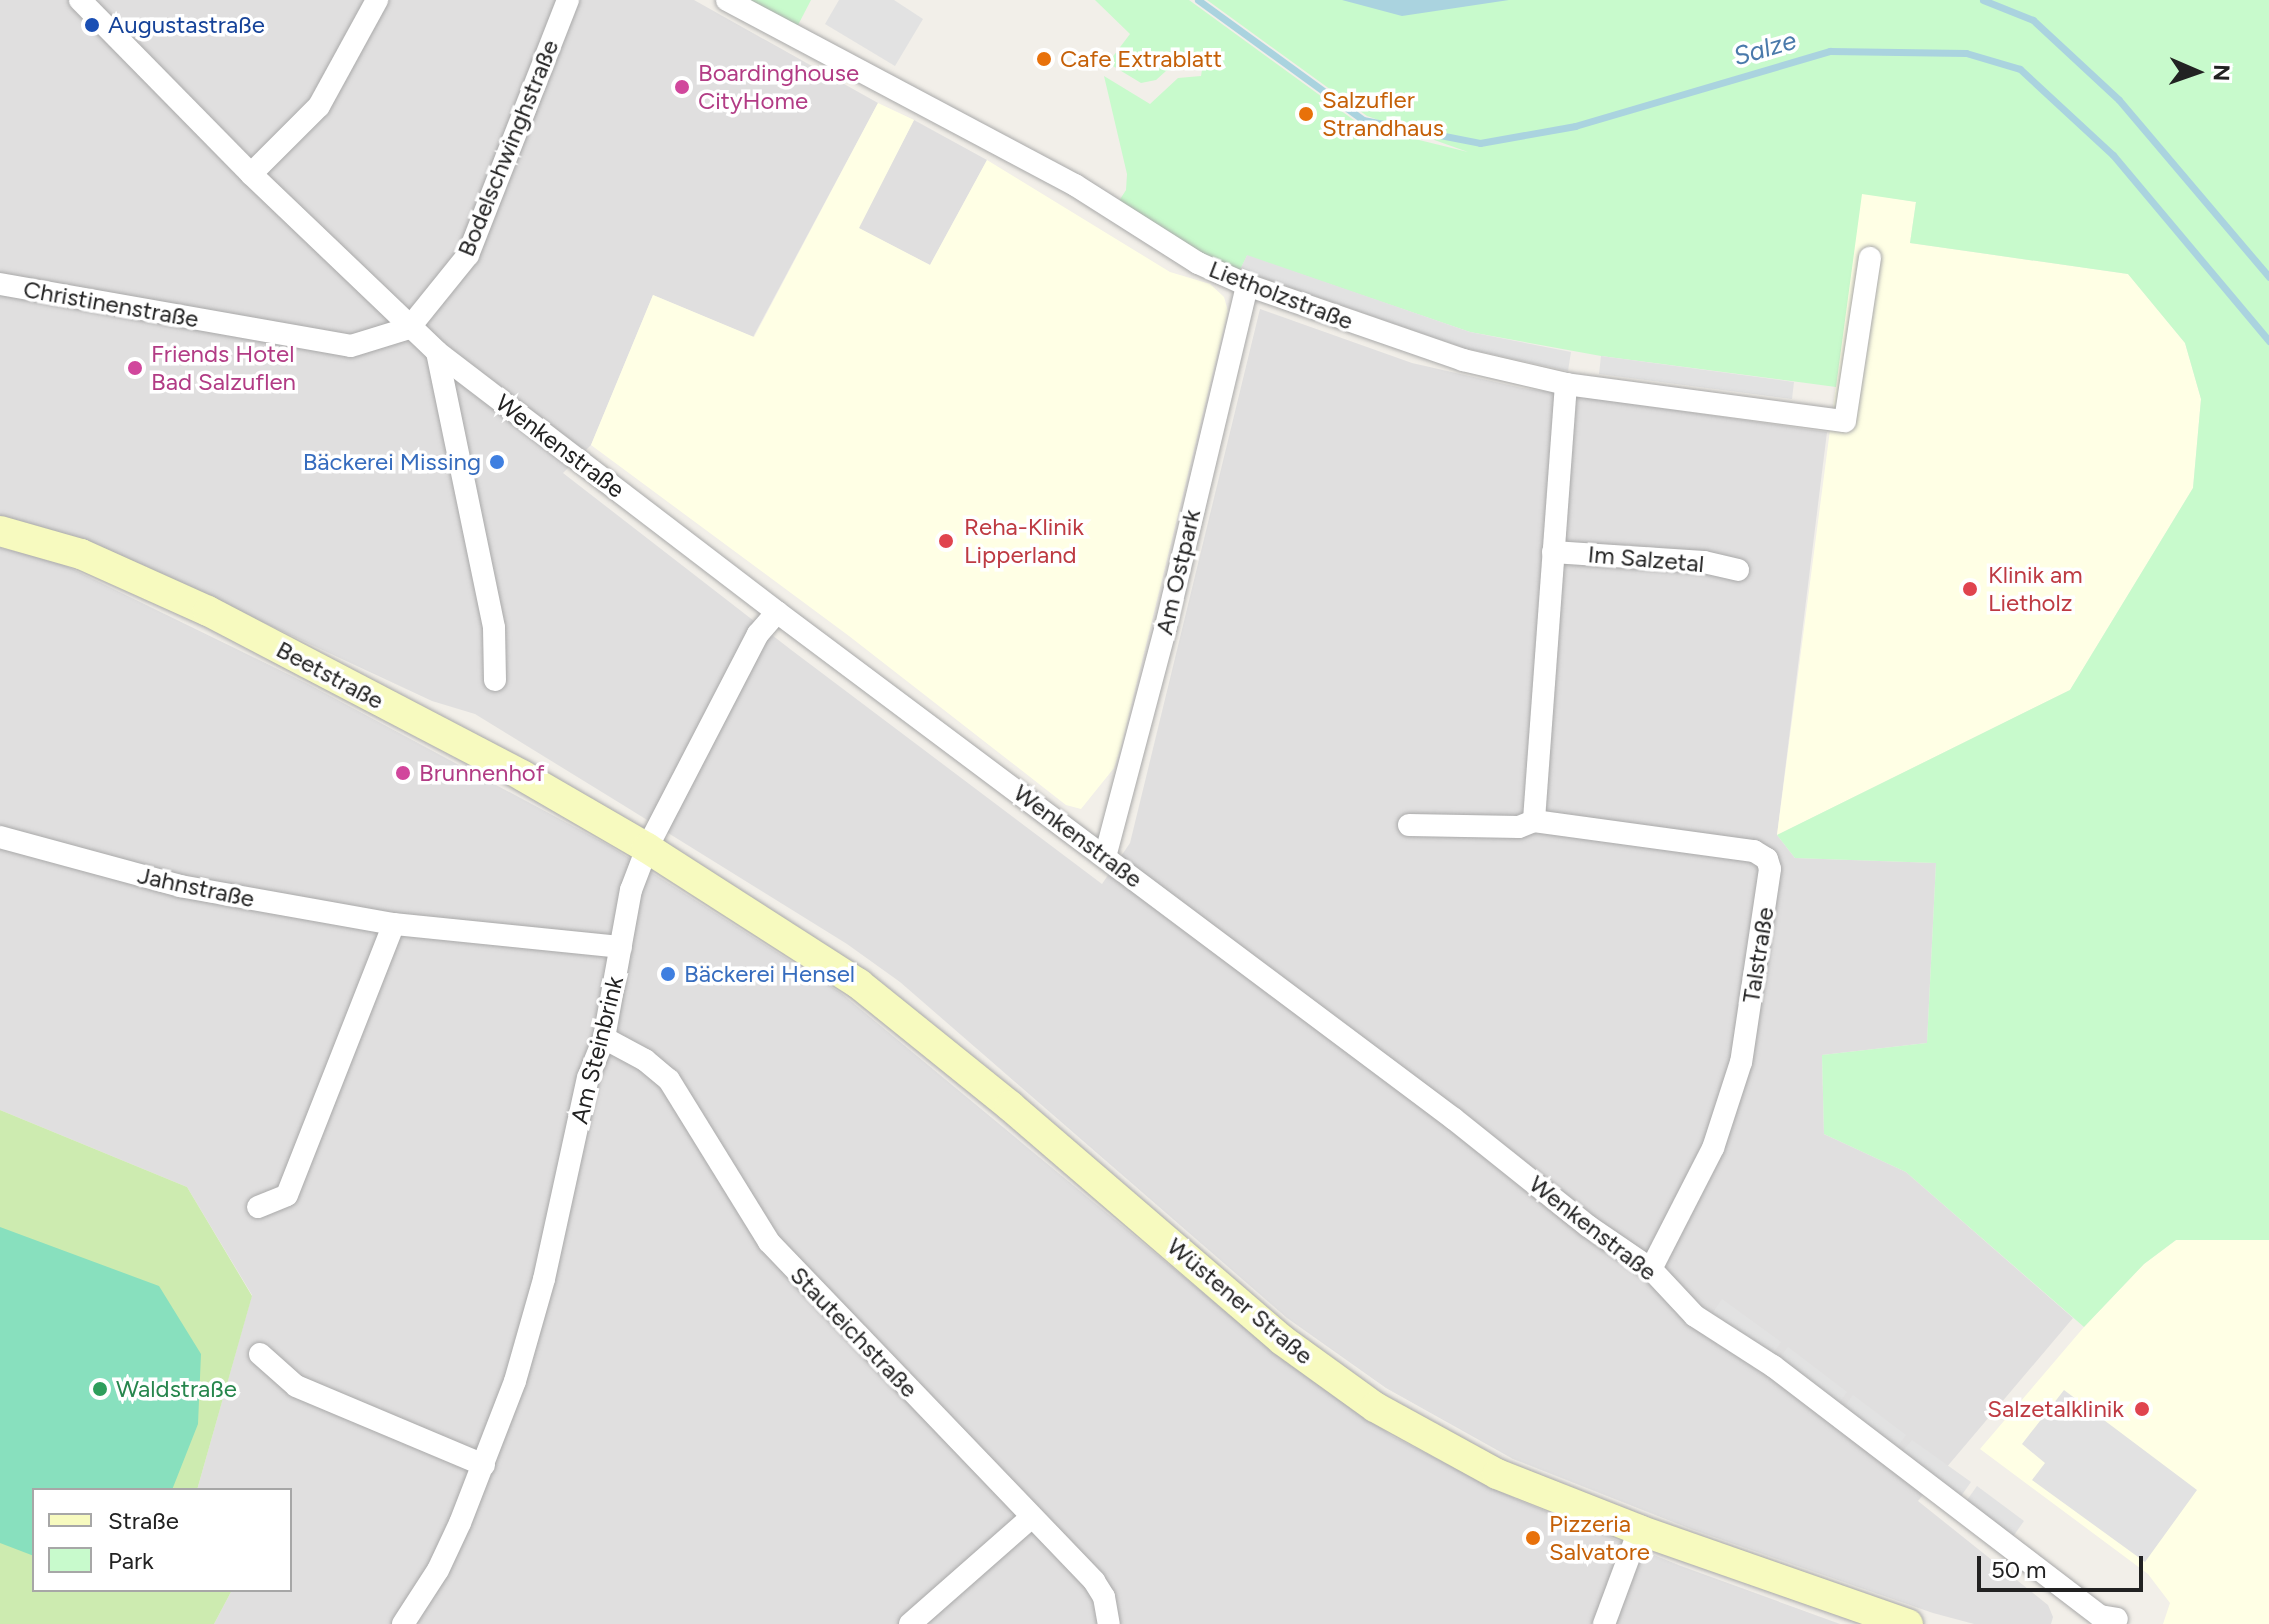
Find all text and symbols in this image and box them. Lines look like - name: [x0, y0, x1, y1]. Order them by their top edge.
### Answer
- place label: Augustastraße: [108, 11, 265, 39]
- marker: Augustastraße: [83, 16, 101, 34]
- water label: Salze: [1730, 25, 1800, 73]
- north arrow: [2157, 32, 2237, 112]
- street label: Bodelschwinghstraße: [451, 36, 565, 260]
- place label: Cafe Extrablatt: [1060, 45, 1222, 73]
- marker: Cafe Extrablatt: [1035, 50, 1053, 68]
- place label: Boardinghouse CityHome: [698, 59, 859, 115]
- text: N: [2208, 64, 2235, 82]
- marker: Boardinghouse CityHome: [673, 78, 691, 96]
- place label: Salzufler Strandhaus: [1322, 86, 1444, 142]
- marker: Salzufler Strandhaus: [1297, 105, 1315, 123]
- street label: Lietholzstraße: [1205, 254, 1357, 336]
- street label: Christinenstraße: [21, 274, 201, 334]
- place label: Friends Hotel Bad Salzuflen: [151, 340, 296, 396]
- marker: Friends Hotel Bad Salzuflen: [126, 359, 144, 377]
- street label: Wenkenstraße: [490, 388, 630, 504]
- place label: Bäckerei Missing: [303, 448, 481, 476]
- marker: Bäckerei Missing: [488, 453, 506, 471]
- street label: Am Ostpark: [1150, 507, 1206, 637]
- place label: Reha-Klinik Lipperland: [964, 513, 1084, 569]
- marker: Reha-Klinik Lipperland: [935, 530, 957, 552]
- street label: Im Salzetal: [1587, 540, 1705, 578]
- place label: Klinik am Lietholz: [1988, 561, 2083, 617]
- marker: Klinik am Lietholz: [1959, 578, 1981, 600]
- street label: Beetstraße: [272, 635, 388, 715]
- place label: Brunnenhof: [419, 759, 545, 787]
- marker: Brunnenhof: [394, 764, 412, 782]
- street label: Wenkenstraße: [1008, 778, 1148, 894]
- street label: Jahnstraße: [135, 861, 257, 913]
- street label: Talstraße: [1736, 905, 1780, 1005]
- place label: Bäckerei Hensel: [684, 960, 855, 988]
- marker: Bäckerei Hensel: [659, 965, 677, 983]
- street label: Am Steinbrink: [565, 973, 629, 1127]
- street label: Wenkenstraße: [1524, 1169, 1662, 1287]
- street label: Wüstener Straße: [1161, 1232, 1319, 1370]
- street label: Stauteichstraße: [784, 1261, 924, 1403]
- place label: Waldstraße: [116, 1375, 237, 1403]
- marker: Waldstraße: [91, 1380, 109, 1398]
- place label: Salzetalklinik: [1987, 1395, 2124, 1423]
- marker: Salzetalklinik: [2131, 1398, 2153, 1420]
- legend: [32, 1488, 292, 1592]
- text: Straße: [108, 1506, 179, 1535]
- place label: Pizzeria Salvatore: [1549, 1510, 1650, 1566]
- marker: Pizzeria Salvatore: [1524, 1529, 1542, 1547]
- scale bar: [1981, 1540, 2147, 1590]
- text: Park: [108, 1546, 154, 1575]
- text: 50 m: [1991, 1555, 2047, 1584]

